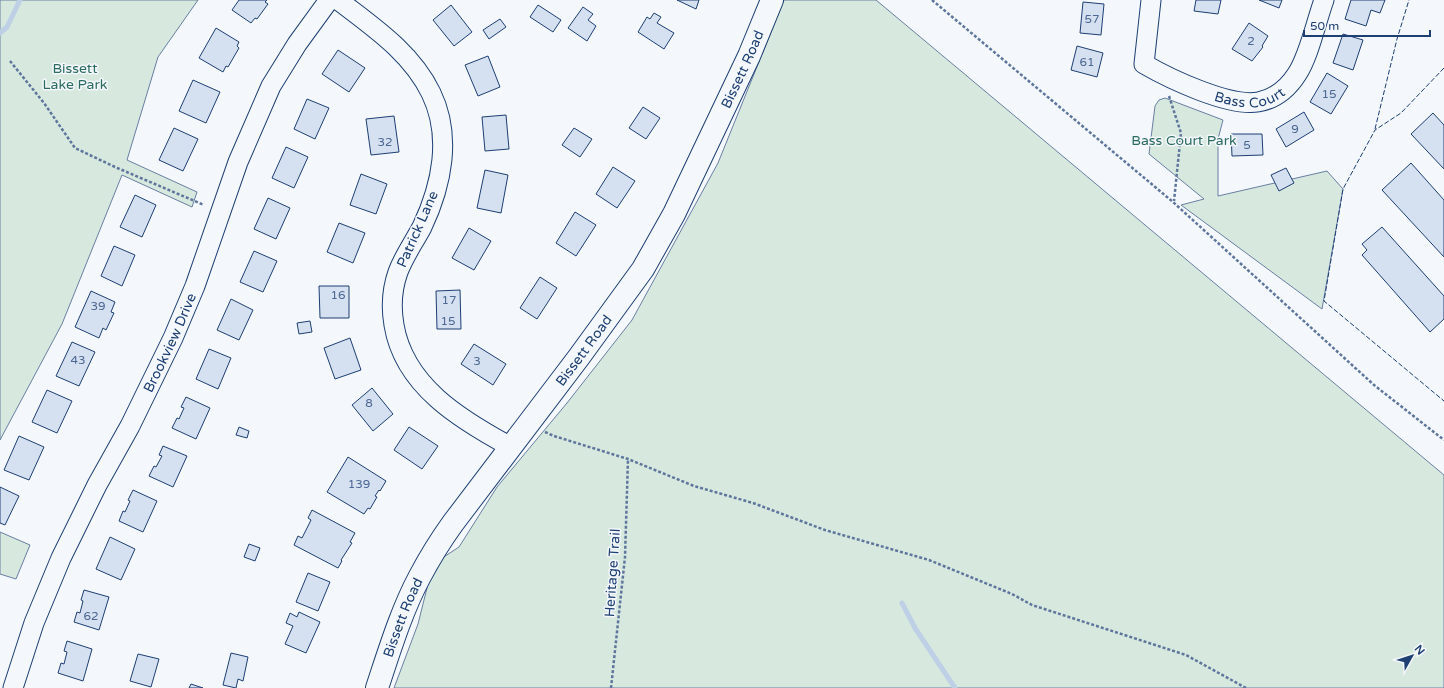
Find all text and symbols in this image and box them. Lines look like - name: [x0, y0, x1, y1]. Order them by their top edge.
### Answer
- house number: 57: [1084, 12, 1100, 26]
- scale bar: [1304, 12, 1430, 38]
- text: 50 m: [1310, 19, 1339, 33]
- street label: Bissett Road: [717, 28, 768, 111]
- house number: 2: [1247, 34, 1255, 48]
- house number: 61: [1079, 55, 1095, 69]
- park label: Bissett Lake Park: [43, 60, 108, 93]
- street label: Bass Court: [1212, 83, 1289, 112]
- house number: 15: [1321, 87, 1337, 101]
- house number: 9: [1291, 122, 1299, 136]
- park label: Bass Court Park: [1131, 132, 1237, 149]
- house number: 32: [377, 135, 393, 149]
- house number: 5: [1243, 138, 1251, 152]
- street label: Patrick Lane: [393, 188, 442, 270]
- house number: 16: [330, 288, 346, 302]
- street label: Brookview Drive: [140, 291, 200, 395]
- house number: 17: [441, 293, 457, 307]
- house number: 39: [90, 299, 106, 313]
- street label: Bissett Road: [552, 312, 616, 390]
- house number: 15: [440, 314, 456, 328]
- house number: 43: [70, 353, 86, 367]
- house number: 3: [473, 354, 481, 368]
- house number: 8: [365, 396, 373, 410]
- house number: 139: [348, 477, 370, 491]
- street label: Heritage Trail: [601, 528, 624, 618]
- street label: Bissett Road: [380, 575, 427, 660]
- house number: 62: [83, 609, 99, 623]
- north arrow: [1392, 636, 1432, 676]
- text: N: [1412, 642, 1427, 658]

